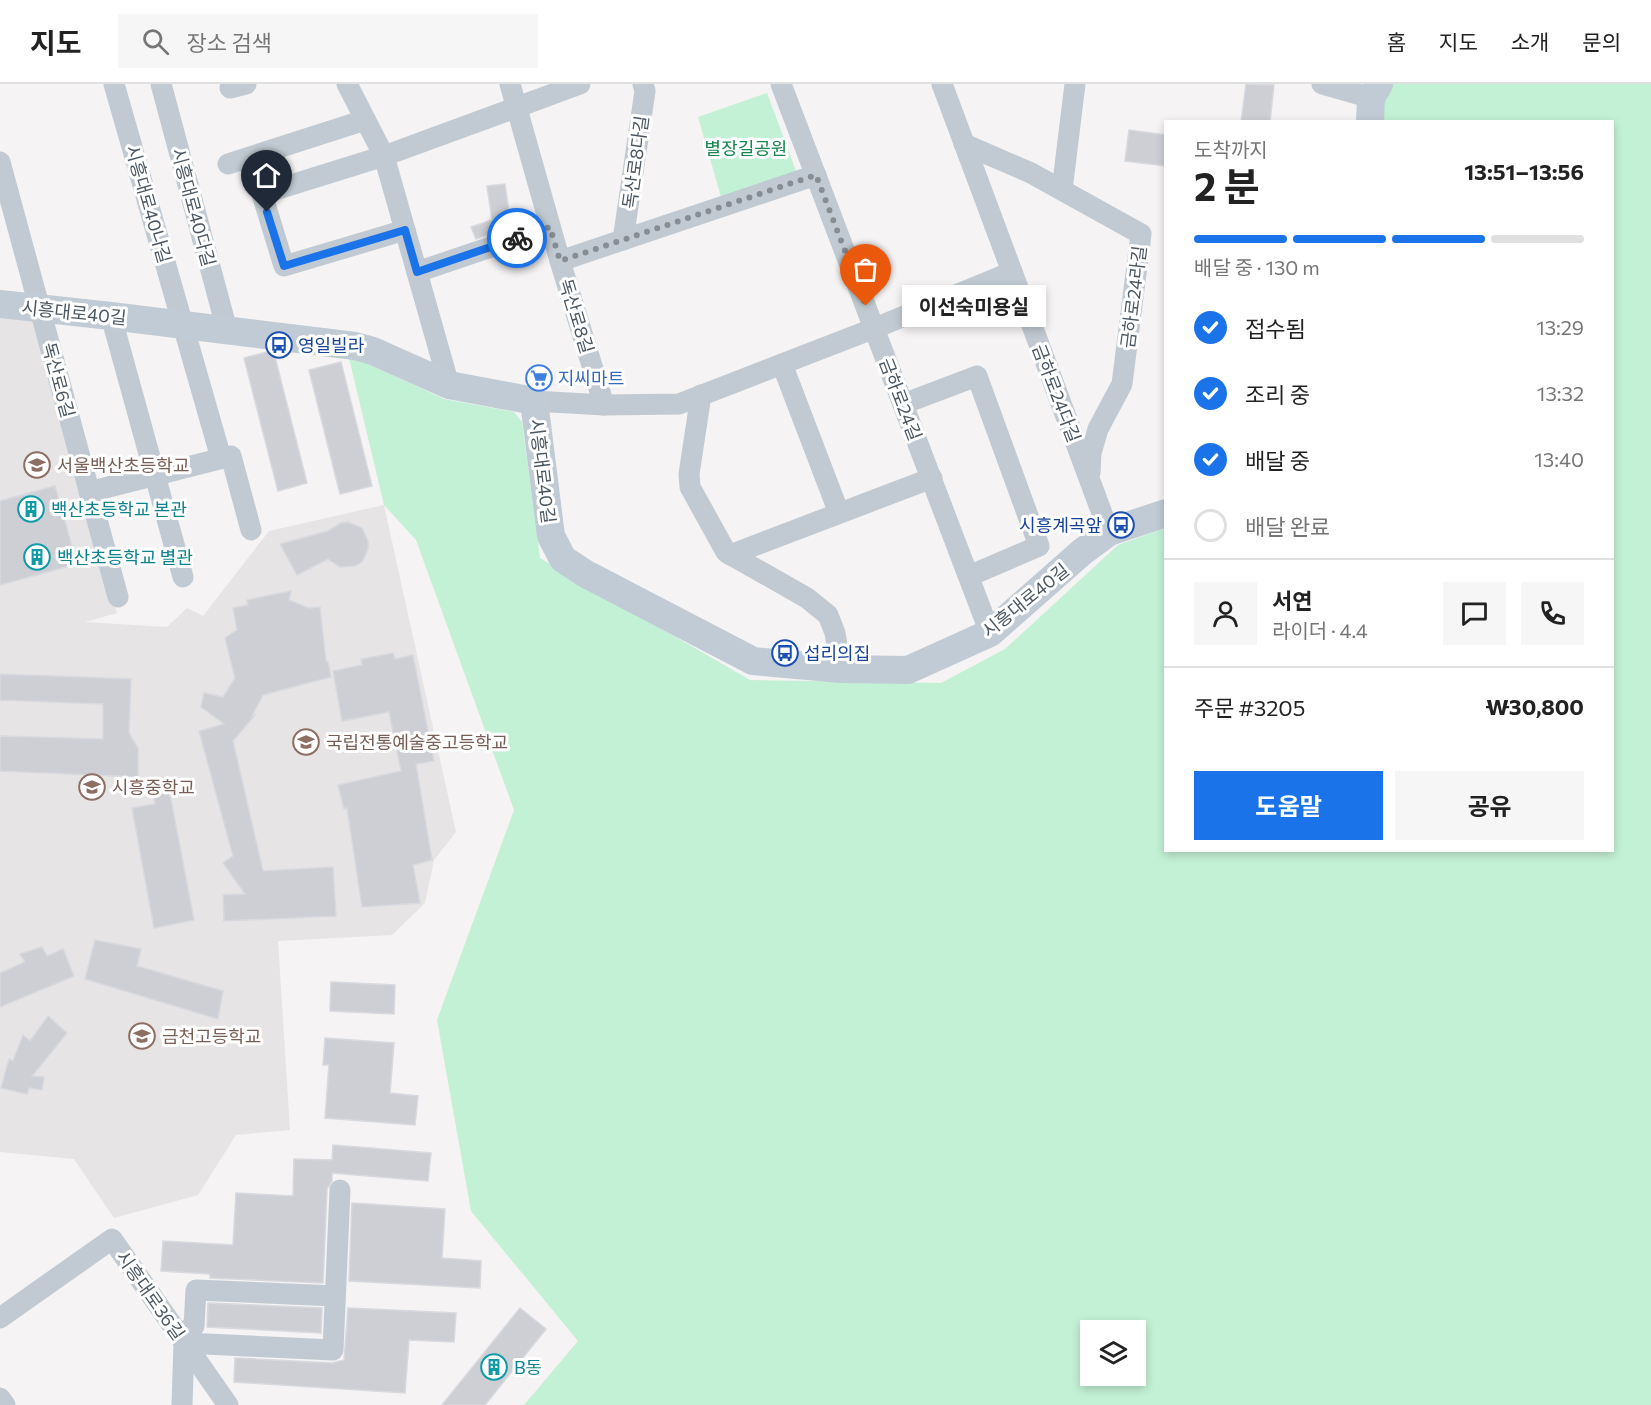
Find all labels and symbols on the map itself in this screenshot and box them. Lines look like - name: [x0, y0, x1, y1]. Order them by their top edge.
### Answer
- street label: 독산로8다길: [618, 114, 652, 210]
- park label: 별장길공원: [705, 137, 787, 159]
- street label: 시흥대로40나길: [122, 142, 176, 266]
- street label: 시흥대로40다길: [168, 145, 220, 269]
- pin: [241, 150, 292, 212]
- courier: [487, 208, 547, 268]
- pin: [840, 244, 891, 306]
- street label: 금하로24라길: [1116, 244, 1150, 350]
- street label: 독산로8길: [555, 276, 599, 356]
- callout: 이선숙미용실: [902, 285, 1046, 327]
- street label: 시흥대로40길: [20, 296, 128, 328]
- bus stop icon: 영일빌라: [264, 330, 294, 360]
- place label: 영일빌라: [298, 334, 365, 356]
- street label: 독산로6길: [38, 340, 80, 420]
- street label: 금하로24다길: [1028, 341, 1086, 445]
- street label: 금하로24길: [875, 355, 927, 443]
- supermarket icon: 지씨마트: [524, 363, 554, 393]
- place label: 지씨마트: [558, 367, 624, 389]
- street label: 시흥대로40길: [526, 417, 560, 525]
- school or university icon: 서울백산초등학교: [22, 450, 52, 480]
- place label: 서울백산초등학교: [57, 454, 189, 476]
- building icon: 백산초등학교 본관: [16, 494, 46, 524]
- place label: 백산초등학교 본관: [51, 498, 187, 520]
- bus stop icon: 시흥계곡앞: [1106, 510, 1136, 540]
- place label: 시흥계곡앞: [1019, 514, 1102, 536]
- building icon: 백산초등학교 별관: [22, 542, 52, 572]
- place label: 백산초등학교 별관: [57, 546, 193, 568]
- street label: 시흥대로40길: [977, 558, 1073, 642]
- bus stop icon: 섭리의집: [770, 638, 800, 668]
- place label: 섭리의집: [804, 642, 870, 664]
- school or university icon: 국립전통예술중고등학교: [291, 727, 321, 757]
- place label: 국립전통예술중고등학교: [326, 731, 508, 753]
- school or university icon: 시흥중학교: [77, 772, 107, 802]
- place label: 시흥중학교: [112, 776, 195, 798]
- school or university icon: 금천고등학교: [127, 1021, 157, 1051]
- place label: 금천고등학교: [162, 1025, 261, 1047]
- street label: 시흥대로36길: [112, 1246, 190, 1344]
- building icon: B동: [479, 1352, 509, 1382]
- place label: B동: [514, 1356, 542, 1378]

